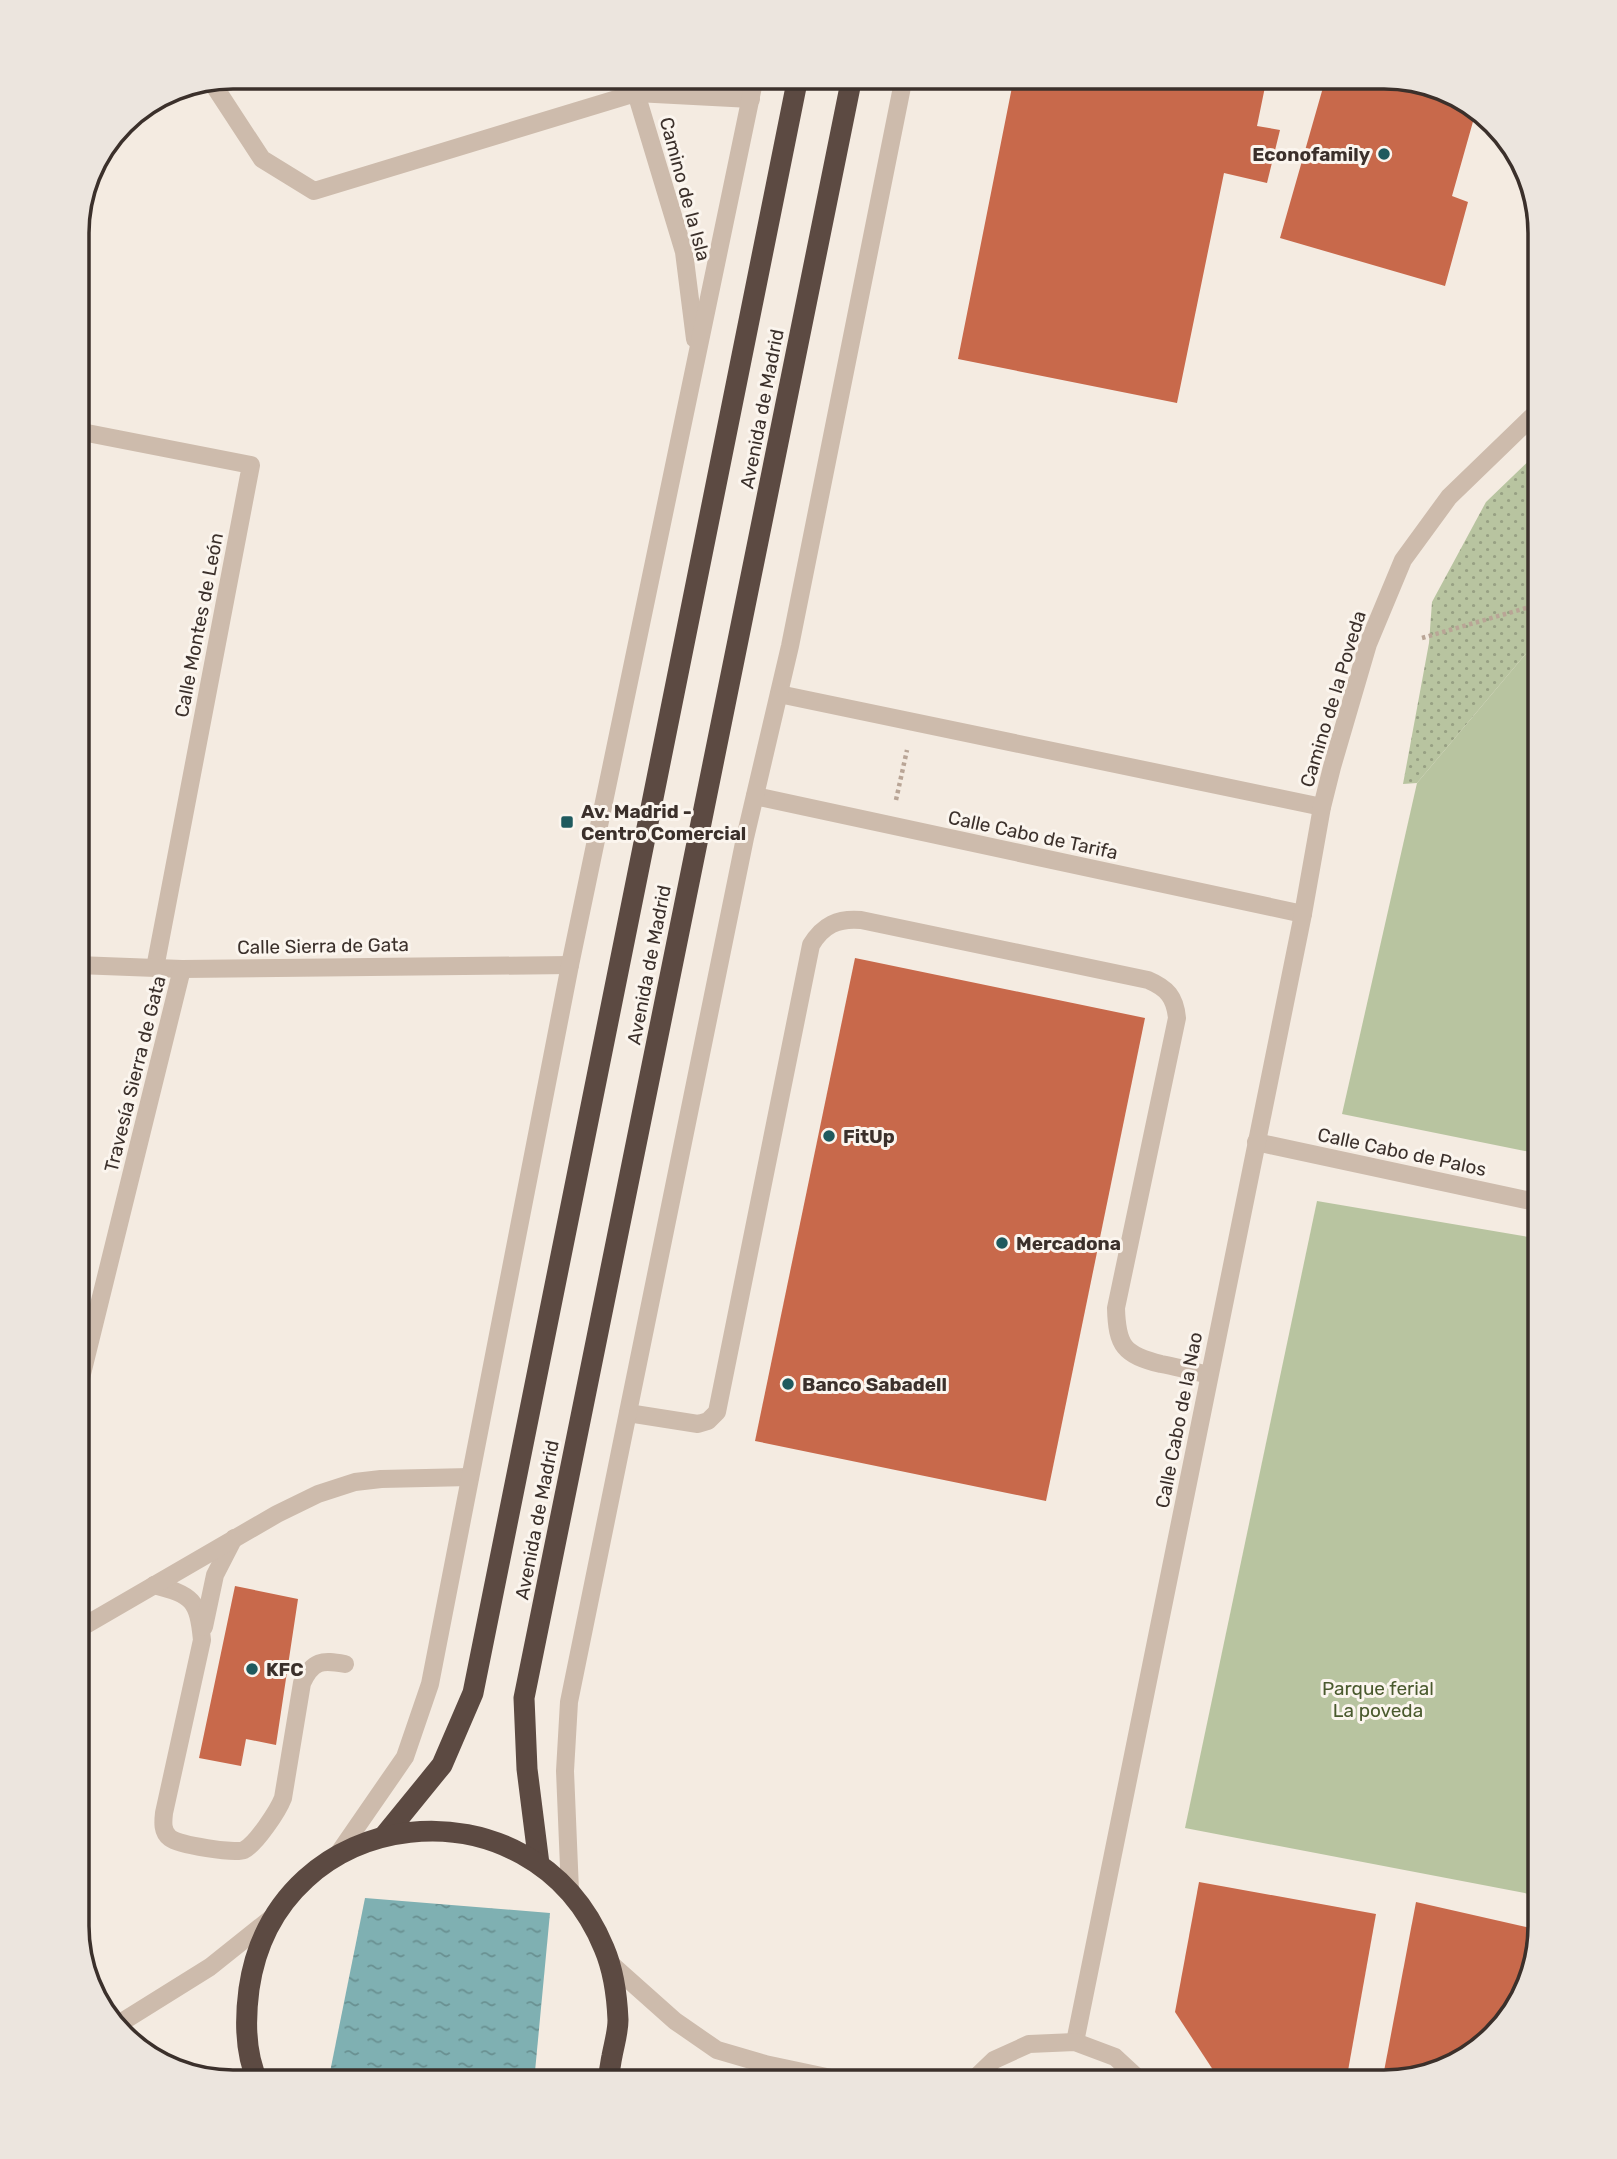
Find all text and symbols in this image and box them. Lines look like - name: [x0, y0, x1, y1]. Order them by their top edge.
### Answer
- street label: Camino de la Isla: [655, 115, 715, 263]
- place label: Econofamily: [1252, 143, 1371, 166]
- marker: Econofamily: [1376, 146, 1392, 162]
- street label: Avenida de Madrid: [735, 327, 789, 491]
- street label: Calle Montes de León: [170, 531, 228, 719]
- street label: Camino de la Poveda: [1295, 608, 1371, 790]
- place label: Av. Madrid - Centro Comercial: [581, 800, 746, 845]
- street label: Calle Cabo de Tarifa: [946, 806, 1120, 864]
- marker: Av. Madrid - Centro Comercial: [559, 814, 575, 830]
- street label: Avenida de Madrid: [622, 883, 676, 1047]
- street label: Calle Sierra de Gata: [237, 933, 409, 959]
- street label: Travesía Sierra de Gata: [99, 974, 171, 1174]
- street label: Calle Cabo de Palos: [1315, 1123, 1489, 1181]
- place label: FitUp: [843, 1125, 895, 1148]
- marker: FitUp: [821, 1128, 837, 1144]
- place label: Mercadona: [1016, 1232, 1121, 1255]
- marker: Mercadona: [994, 1235, 1010, 1251]
- street label: Calle Cabo de la Nao: [1151, 1330, 1207, 1510]
- place label: Banco Sabadell: [802, 1373, 947, 1396]
- marker: Banco Sabadell: [780, 1376, 796, 1392]
- street label: Avenida de Madrid: [510, 1438, 564, 1602]
- place label: KFC: [266, 1658, 304, 1681]
- marker: KFC: [244, 1661, 260, 1677]
- park label: Parque ferial La poveda: [1322, 1677, 1434, 1722]

